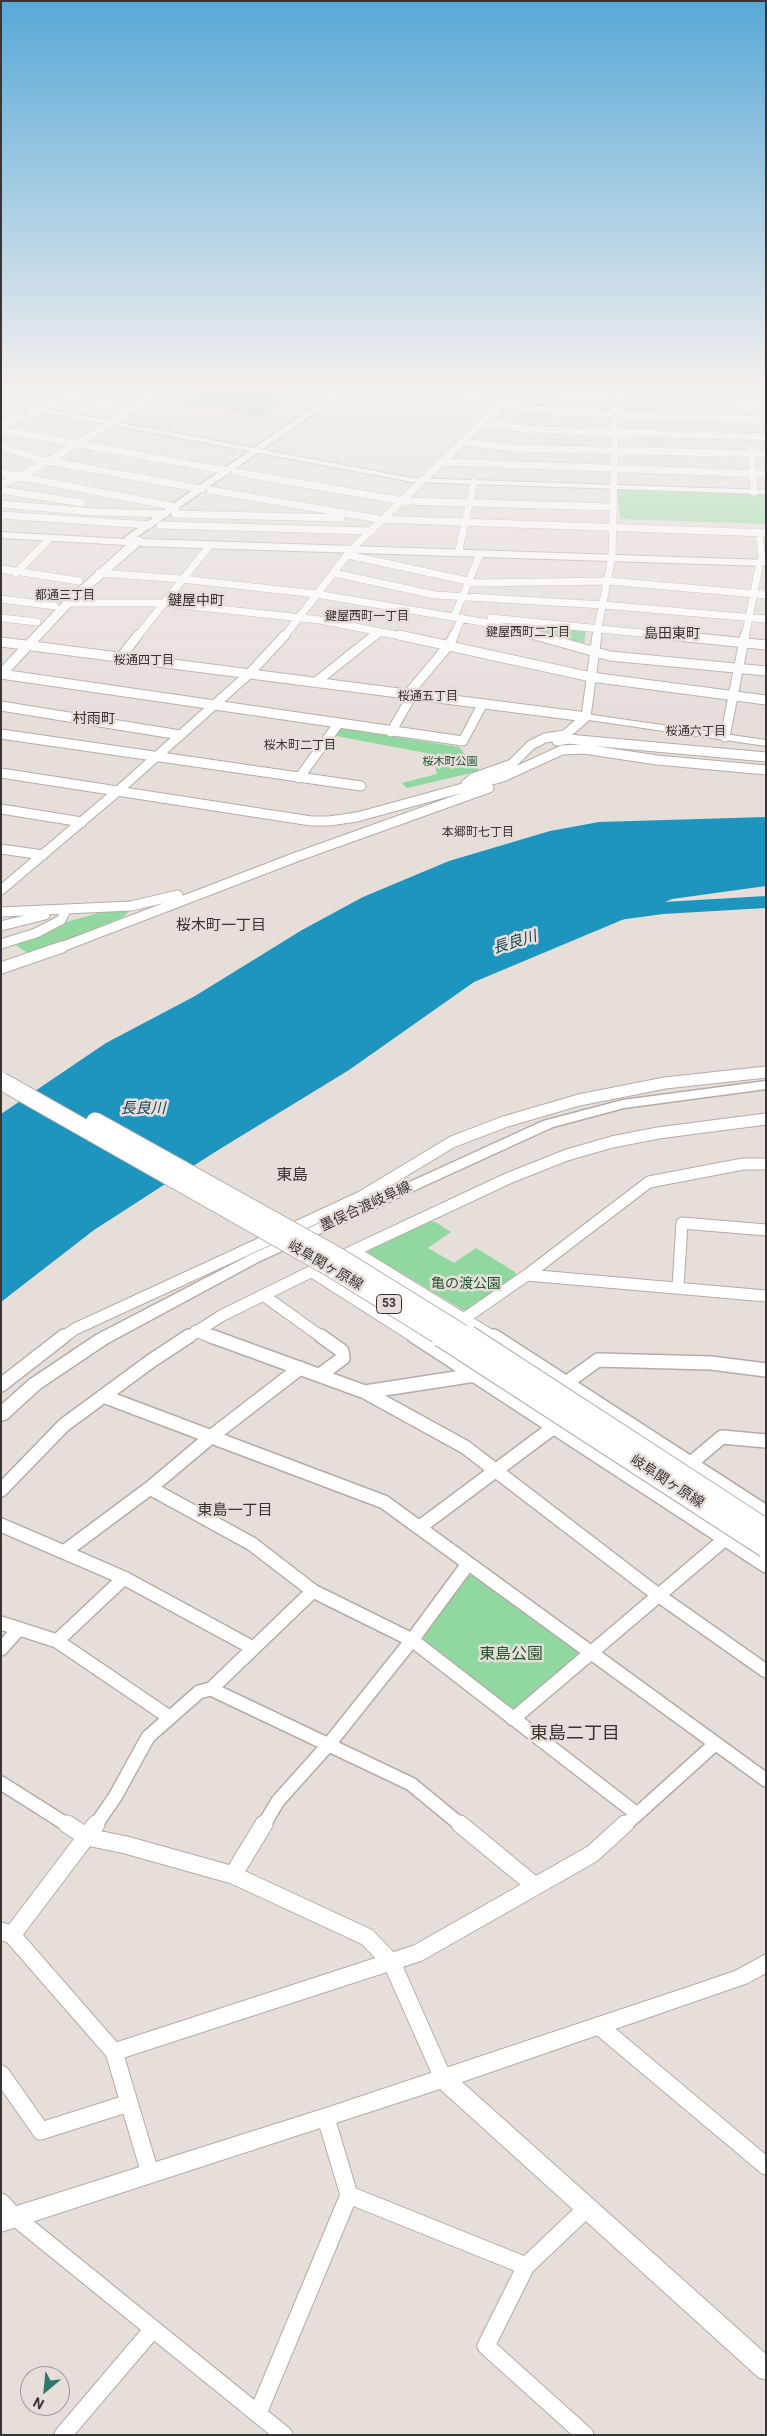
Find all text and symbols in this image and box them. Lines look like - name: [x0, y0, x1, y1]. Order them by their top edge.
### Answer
- district label: 都通三丁目: [35, 589, 95, 603]
- district label: 鍵屋中町: [168, 593, 224, 609]
- district label: 鍵屋西町一丁目: [325, 610, 409, 624]
- district label: 鍵屋西町二丁目: [486, 626, 570, 640]
- district label: 島田東町: [644, 626, 700, 642]
- district label: 桜通四丁目: [114, 654, 174, 668]
- district label: 桜通五丁目: [398, 690, 458, 704]
- district label: 村雨町: [73, 711, 115, 727]
- district label: 桜通六丁目: [666, 725, 726, 739]
- district label: 桜木町二丁目: [264, 739, 336, 753]
- park label: 桜木町公園: [423, 755, 477, 769]
- district label: 本郷町七丁目: [442, 826, 514, 840]
- district label: 桜木町一丁目: [176, 917, 266, 935]
- water label: 長良川: [491, 928, 539, 958]
- water label: 長良川: [121, 1100, 165, 1118]
- district label: 東島: [276, 1166, 308, 1186]
- street label: 墨俣合渡岐阜線: [318, 1179, 414, 1235]
- street label: 岐阜関ヶ原線: [284, 1238, 366, 1294]
- park label: 亀の渡公園: [431, 1276, 501, 1292]
- road number: 53: [376, 1295, 402, 1314]
- street label: 岐阜関ヶ原線: [627, 1452, 707, 1512]
- district label: 東島一丁目: [198, 1502, 272, 1520]
- park label: 東島公園: [479, 1645, 543, 1665]
- district label: 東島二丁目: [530, 1723, 620, 1745]
- north arrow: [20, 2366, 70, 2416]
- text: N: [30, 2394, 47, 2413]

